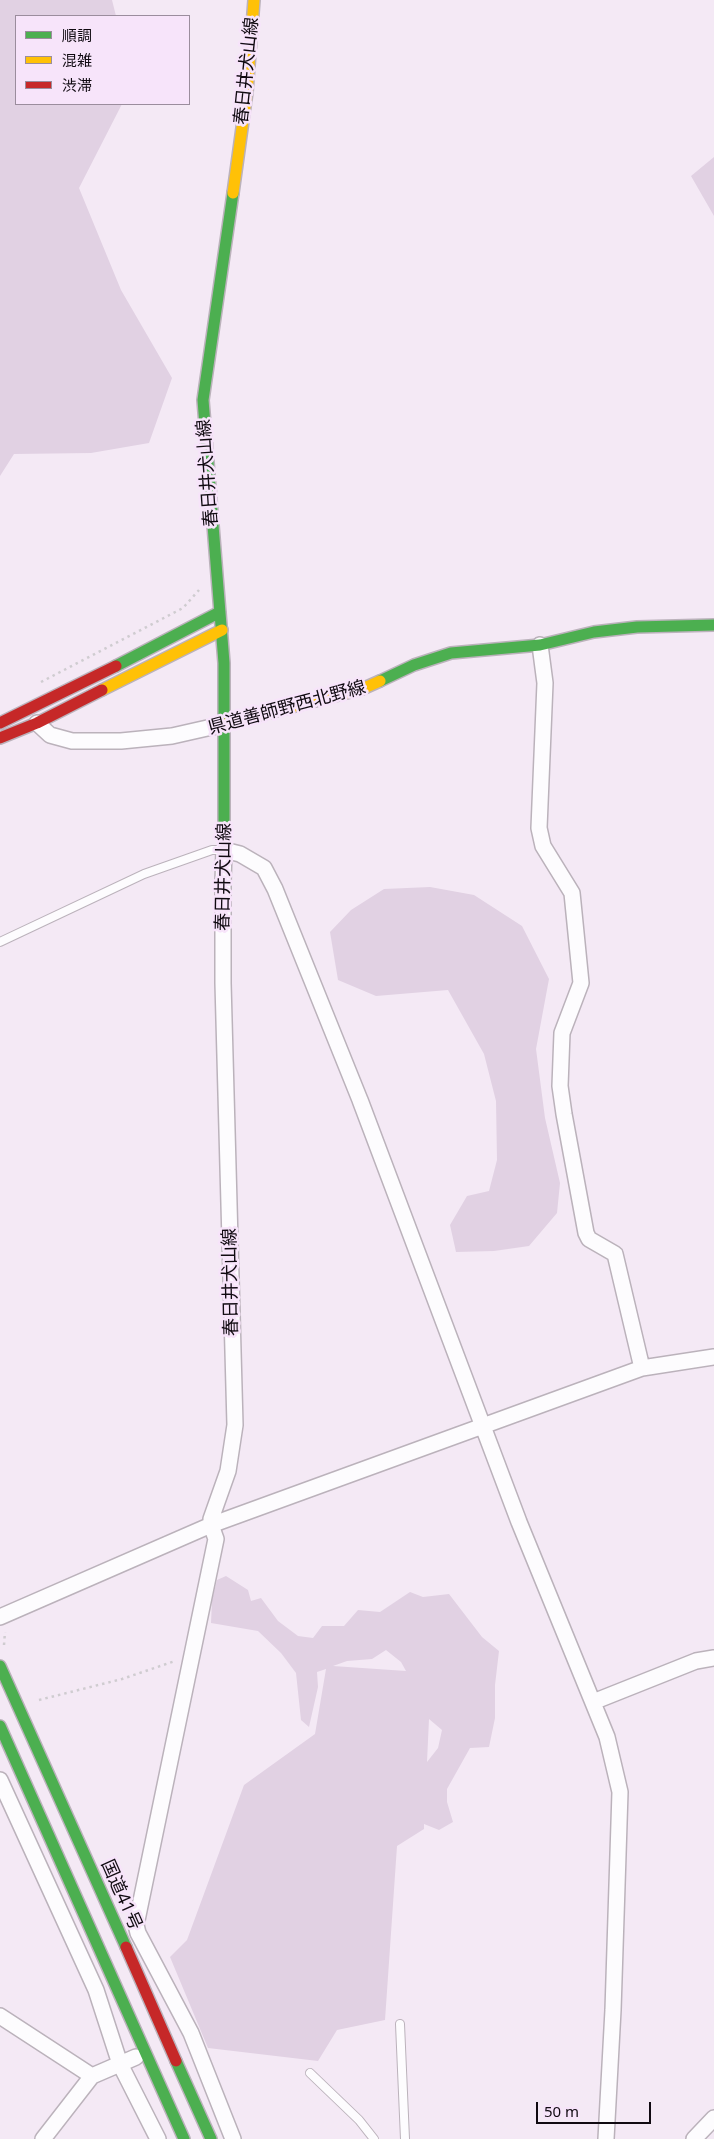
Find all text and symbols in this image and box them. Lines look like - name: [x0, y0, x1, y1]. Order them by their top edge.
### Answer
- legend: [15, 15, 190, 105]
- street label: 春日井犬山線: [231, 16, 263, 126]
- text: 順調: [62, 25, 92, 45]
- text: 混雑: [62, 50, 92, 70]
- text: 渋滞: [62, 75, 92, 95]
- street label: 春日井犬山線: [193, 418, 223, 528]
- street label: 県道善師野西北野線: [206, 677, 368, 739]
- street label: 春日井犬山線: [212, 823, 236, 931]
- street label: 春日井犬山線: [219, 1228, 243, 1336]
- street label: 国道41号: [96, 1857, 146, 1933]
- scale bar: [539, 2092, 654, 2124]
- text: 50 m: [544, 2101, 579, 2121]

